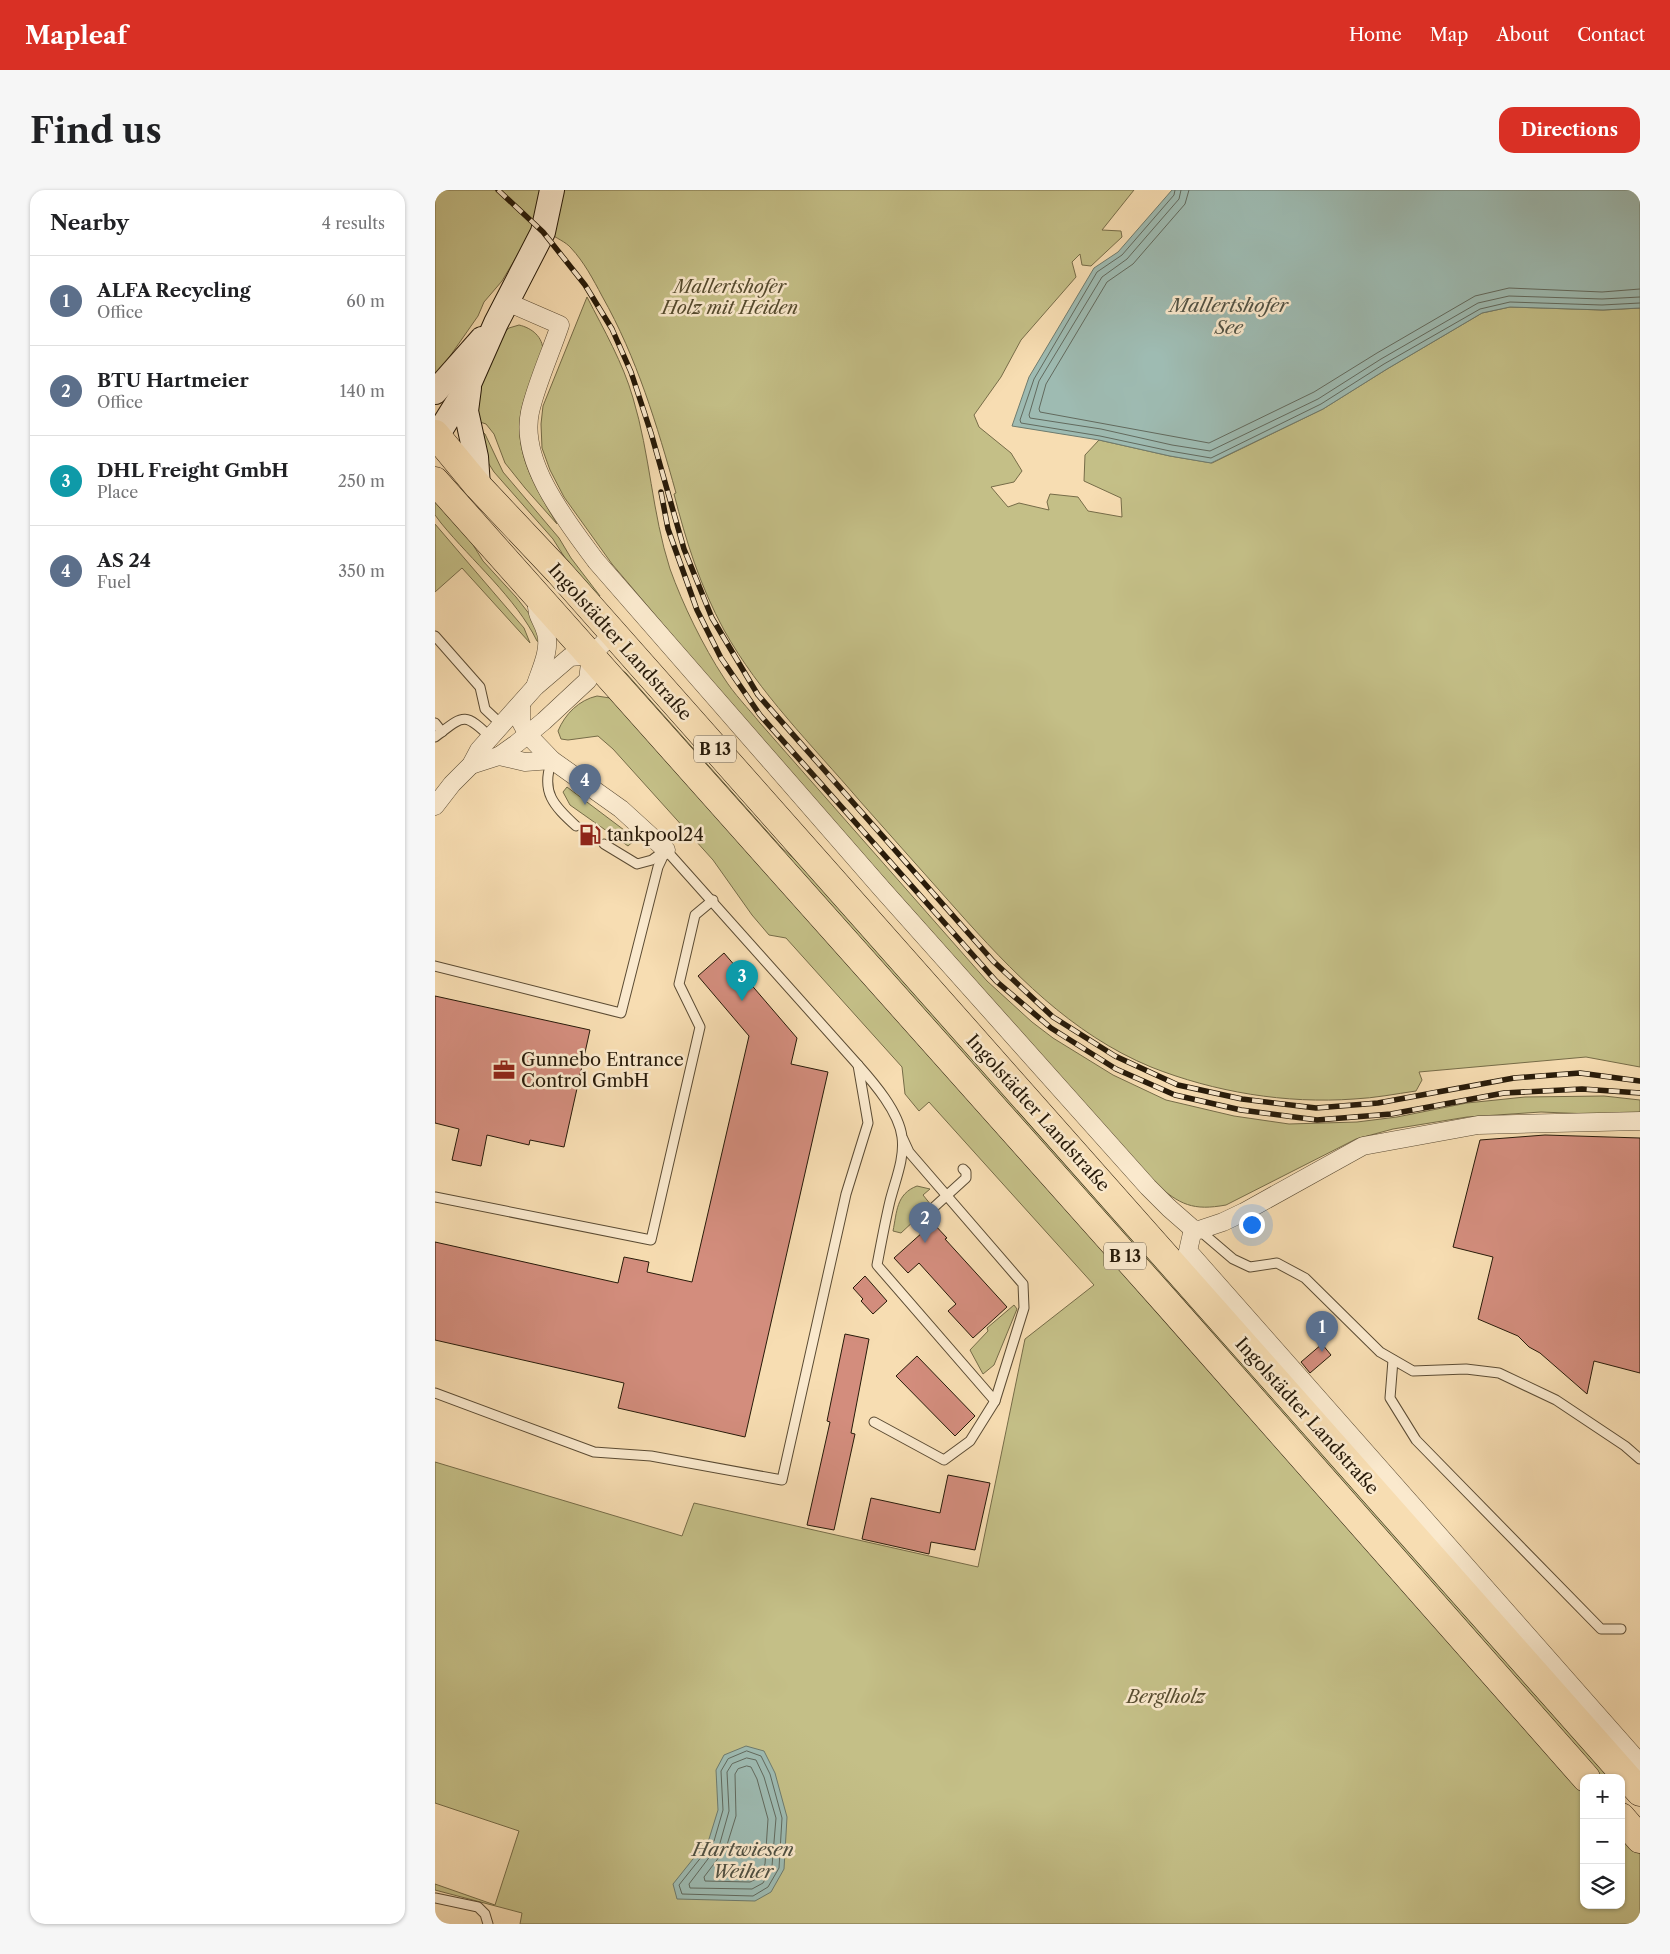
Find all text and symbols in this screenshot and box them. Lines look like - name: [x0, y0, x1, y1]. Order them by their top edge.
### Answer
- text: Mapleaf: [25, 21, 127, 50]
- text: Home: [1349, 24, 1402, 46]
- text: Map: [1430, 24, 1468, 46]
- text: About: [1496, 24, 1549, 46]
- text: Contact: [1577, 24, 1645, 46]
- button: Directions: [1499, 107, 1640, 153]
- text: Find us: [30, 109, 162, 152]
- text: Nearby: [50, 210, 129, 235]
- text: 4 results: [322, 213, 385, 233]
- park label: Mallertshofer Holz mit Heiden: [660, 276, 798, 319]
- text: ALFA Recycling: [97, 279, 251, 302]
- text: 1: [62, 291, 70, 311]
- text: 60 m: [346, 291, 385, 311]
- water label: Mallertshofer See: [1168, 294, 1289, 339]
- text: Office: [97, 302, 143, 322]
- text: BTU Hartmeier: [97, 369, 249, 392]
- text: 2: [61, 381, 71, 401]
- text: 140 m: [340, 381, 385, 401]
- text: Office: [97, 392, 143, 412]
- text: DHL Freight GmbH: [97, 459, 289, 482]
- text: 3: [61, 471, 71, 491]
- text: 250 m: [338, 471, 385, 491]
- text: Place: [97, 482, 138, 502]
- text: AS 24: [97, 549, 151, 572]
- street label: Ingolstädter Landstraße: [544, 559, 696, 725]
- text: 4: [61, 561, 71, 581]
- text: 350 m: [338, 561, 385, 581]
- text: Fuel: [97, 572, 131, 592]
- road number: B 13: [694, 736, 736, 762]
- pin: 4: [569, 764, 601, 805]
- fuel station icon: tankpool24: [577, 822, 603, 848]
- place label: tankpool24: [607, 824, 704, 846]
- pin: 3: [726, 960, 758, 1001]
- street label: Ingolstädter Landstraße: [962, 1030, 1114, 1196]
- place label: Gunnebo Entrance Control GmbH: [521, 1049, 684, 1092]
- office icon: Gunnebo Entrance Control GmbH: [491, 1057, 517, 1083]
- pin: 2: [909, 1202, 941, 1243]
- your location: [1239, 1212, 1265, 1238]
- road number: B 13: [1104, 1242, 1146, 1270]
- pin: 1: [1306, 1311, 1338, 1352]
- street label: Ingolstädter Landstraße: [1231, 1333, 1383, 1499]
- park label: Berglholz: [1125, 1686, 1207, 1708]
- map controls: [1580, 1774, 1625, 1909]
- button: +: [1580, 1774, 1625, 1819]
- button: −: [1580, 1819, 1625, 1864]
- water label: Hartwiesen Weiher: [690, 1838, 794, 1883]
- button: layers: [1580, 1864, 1625, 1909]

